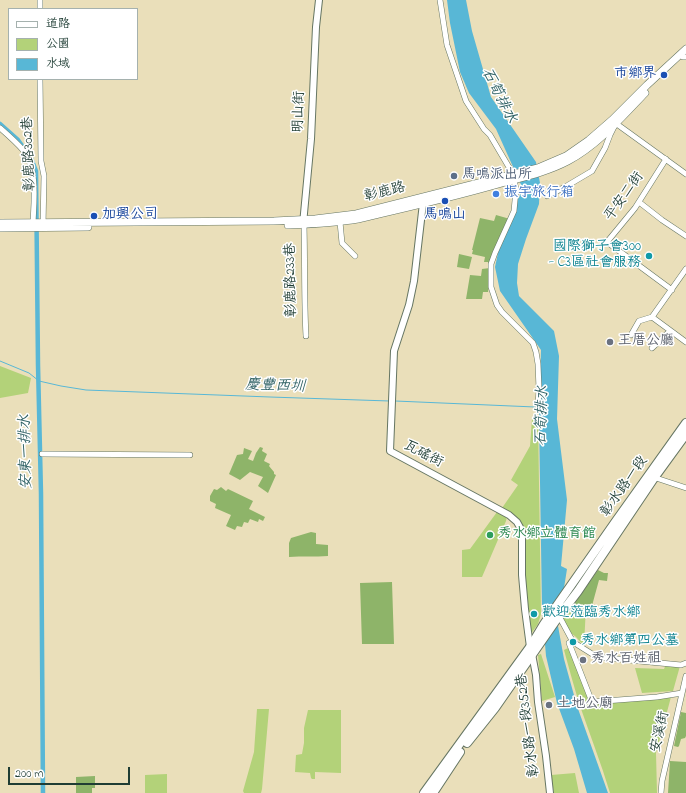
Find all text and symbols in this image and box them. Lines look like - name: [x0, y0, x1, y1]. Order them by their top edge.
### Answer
- legend: [8, 8, 138, 80]
- text: 道路: [46, 15, 70, 33]
- text: 公園: [46, 35, 70, 53]
- text: 水域: [46, 55, 70, 73]
- water label: 石筍排水: [476, 65, 520, 127]
- place label: 市鄉界: [614, 67, 656, 83]
- marker: 市鄉界: [659, 70, 669, 80]
- street label: 明山街: [291, 91, 309, 133]
- street label: 彰鹿路302巷: [20, 116, 40, 192]
- place label: 馬鳴派出所: [462, 168, 532, 184]
- street label: 平安二街: [602, 169, 648, 225]
- marker: 馬鳴派出所: [449, 171, 459, 181]
- street label: 彰鹿路: [363, 180, 407, 206]
- place label: 振宇旅行箱: [504, 186, 574, 202]
- marker: 振宇旅行箱: [491, 189, 501, 199]
- marker: 馬鳴山: [440, 196, 450, 206]
- place label: 加興公司: [102, 208, 158, 224]
- place label: 馬鳴山: [424, 208, 466, 224]
- marker: 加興公司: [89, 211, 99, 221]
- place label: 國際獅子會300 - C3區社會服務: [549, 240, 641, 272]
- street label: 彰鹿路233巷: [283, 243, 301, 317]
- marker: 國際獅子會300 - C3區社會服務: [644, 251, 654, 261]
- place label: 王厝公廳: [618, 334, 674, 350]
- marker: 王厝公廳: [605, 337, 615, 347]
- water label: 慶豐西圳: [245, 377, 305, 397]
- water label: 石筍排水: [533, 386, 553, 446]
- water label: 安東一排水: [17, 414, 37, 490]
- street label: 瓦磘街: [400, 438, 446, 472]
- street label: 彰水路一段: [598, 454, 652, 520]
- place label: 秀水鄉立體育館: [498, 527, 596, 543]
- marker: 秀水鄉立體育館: [485, 530, 495, 540]
- place label: 歡迎蒞臨秀水鄉: [542, 606, 640, 622]
- marker: 歡迎蒞臨秀水鄉: [529, 609, 539, 619]
- place label: 秀水鄉第四公墓: [581, 634, 679, 650]
- marker: 秀水鄉第四公墓: [568, 637, 578, 647]
- place label: 秀水百姓祖: [591, 652, 661, 668]
- marker: 秀水百姓祖: [578, 655, 588, 665]
- street label: 彰水路一段352巷: [514, 672, 544, 778]
- place label: 土地公廟: [557, 697, 613, 713]
- marker: 土地公廟: [544, 700, 554, 710]
- street label: 安溪街: [648, 710, 674, 754]
- scale bar: [10, 759, 132, 785]
- text: 200 m: [15, 765, 44, 783]

